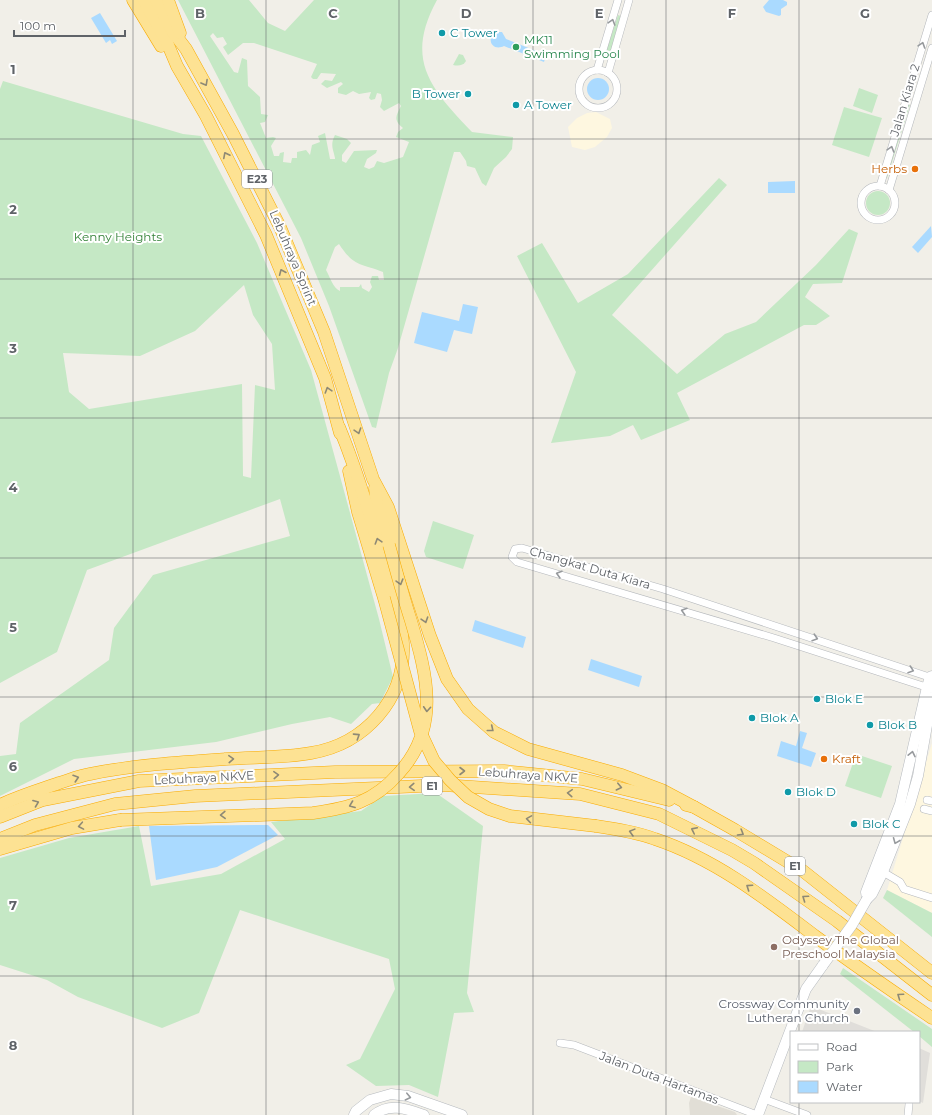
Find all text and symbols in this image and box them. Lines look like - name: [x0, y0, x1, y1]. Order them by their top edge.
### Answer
- text: B: [195, 5, 205, 21]
- text: C: [328, 5, 338, 21]
- text: D: [461, 5, 472, 21]
- text: E: [595, 5, 604, 21]
- text: F: [728, 5, 736, 21]
- text: G: [860, 5, 870, 21]
- scale bar: [14, 12, 125, 38]
- text: 100 m: [20, 18, 56, 33]
- one-way arrow: [607, 18, 615, 25]
- place label: C Tower: [450, 25, 498, 40]
- marker: C Tower: [437, 28, 447, 38]
- place label: MK11 Swimming Pool: [524, 32, 620, 61]
- marker: MK11 Swimming Pool: [511, 42, 521, 52]
- one-way arrow: [917, 42, 926, 49]
- text: 1: [10, 61, 16, 77]
- street label: Jalan Kiara 2: [886, 62, 923, 139]
- one-way arrow: [200, 79, 207, 86]
- place label: B Tower: [412, 86, 460, 101]
- marker: B Tower: [463, 89, 473, 99]
- place label: A Tower: [524, 97, 572, 112]
- marker: A Tower: [511, 100, 521, 110]
- one-way arrow: [886, 146, 895, 153]
- one-way arrow: [223, 152, 231, 159]
- place label: Herbs: [871, 161, 907, 176]
- marker: Herbs: [910, 164, 920, 174]
- road number: E23: [242, 170, 272, 188]
- text: 2: [9, 201, 17, 217]
- street label: Lebuhraya Sprint: [267, 208, 320, 308]
- park label: Kenny Heights: [74, 229, 162, 244]
- one-way arrow: [279, 269, 287, 277]
- text: 3: [8, 340, 17, 356]
- one-way arrow: [324, 386, 333, 393]
- one-way arrow: [353, 427, 361, 434]
- text: 4: [9, 479, 18, 495]
- one-way arrow: [374, 538, 383, 545]
- street label: Changkat Duta Kiara: [528, 543, 652, 592]
- one-way arrow: [556, 570, 563, 579]
- one-way arrow: [395, 579, 403, 586]
- one-way arrow: [680, 607, 687, 616]
- one-way arrow: [420, 617, 429, 624]
- text: 5: [9, 619, 17, 635]
- one-way arrow: [811, 633, 818, 642]
- one-way arrow: [907, 666, 914, 674]
- place label: Blok E: [825, 691, 863, 706]
- marker: Blok E: [812, 694, 822, 704]
- one-way arrow: [422, 706, 431, 712]
- place label: Blok A: [760, 710, 799, 725]
- marker: Blok A: [747, 713, 757, 723]
- place label: Blok B: [878, 717, 917, 732]
- marker: Blok B: [865, 720, 875, 730]
- one-way arrow: [487, 724, 494, 731]
- one-way arrow: [352, 734, 359, 741]
- place label: Kraft: [832, 751, 861, 766]
- one-way arrow: [907, 751, 915, 757]
- one-way arrow: [227, 754, 234, 763]
- marker: Kraft: [819, 754, 829, 764]
- text: 6: [9, 758, 18, 774]
- street label: Lebuhraya NKVE: [478, 764, 579, 785]
- street label: Lebuhraya NKVE: [154, 767, 254, 788]
- one-way arrow: [459, 767, 465, 775]
- one-way arrow: [273, 770, 279, 779]
- one-way arrow: [72, 774, 79, 783]
- road number: E1: [422, 777, 442, 795]
- one-way arrow: [409, 782, 415, 791]
- one-way arrow: [615, 782, 622, 790]
- place label: Blok D: [796, 784, 836, 799]
- marker: Blok D: [783, 787, 793, 797]
- one-way arrow: [567, 789, 573, 798]
- one-way arrow: [33, 799, 40, 807]
- one-way arrow: [349, 801, 356, 809]
- one-way arrow: [220, 811, 226, 819]
- one-way arrow: [526, 815, 532, 824]
- place label: Blok C: [862, 816, 901, 831]
- marker: Blok C: [849, 819, 859, 829]
- one-way arrow: [78, 822, 85, 830]
- one-way arrow: [691, 827, 698, 835]
- one-way arrow: [736, 828, 744, 835]
- one-way arrow: [629, 829, 635, 837]
- one-way arrow: [893, 836, 901, 844]
- road number: E1: [785, 857, 805, 875]
- one-way arrow: [746, 884, 753, 892]
- one-way arrow: [802, 896, 809, 903]
- text: 7: [9, 897, 17, 913]
- place label: Odyssey The Global Preschool Malaysia: [782, 932, 899, 961]
- marker: Odyssey The Global Preschool Malaysia: [769, 942, 779, 952]
- one-way arrow: [897, 994, 904, 1001]
- place label: Crossway Community Lutheran Church: [718, 996, 849, 1025]
- marker: Crossway Community Lutheran Church: [852, 1006, 862, 1016]
- legend: [790, 1031, 920, 1103]
- text: 8: [9, 1037, 18, 1053]
- text: Road: [826, 1039, 857, 1054]
- street label: Jalan Duta Hartamas: [596, 1047, 721, 1107]
- text: Park: [826, 1059, 854, 1074]
- text: Water: [826, 1079, 863, 1094]
- one-way arrow: [405, 1092, 411, 1100]

